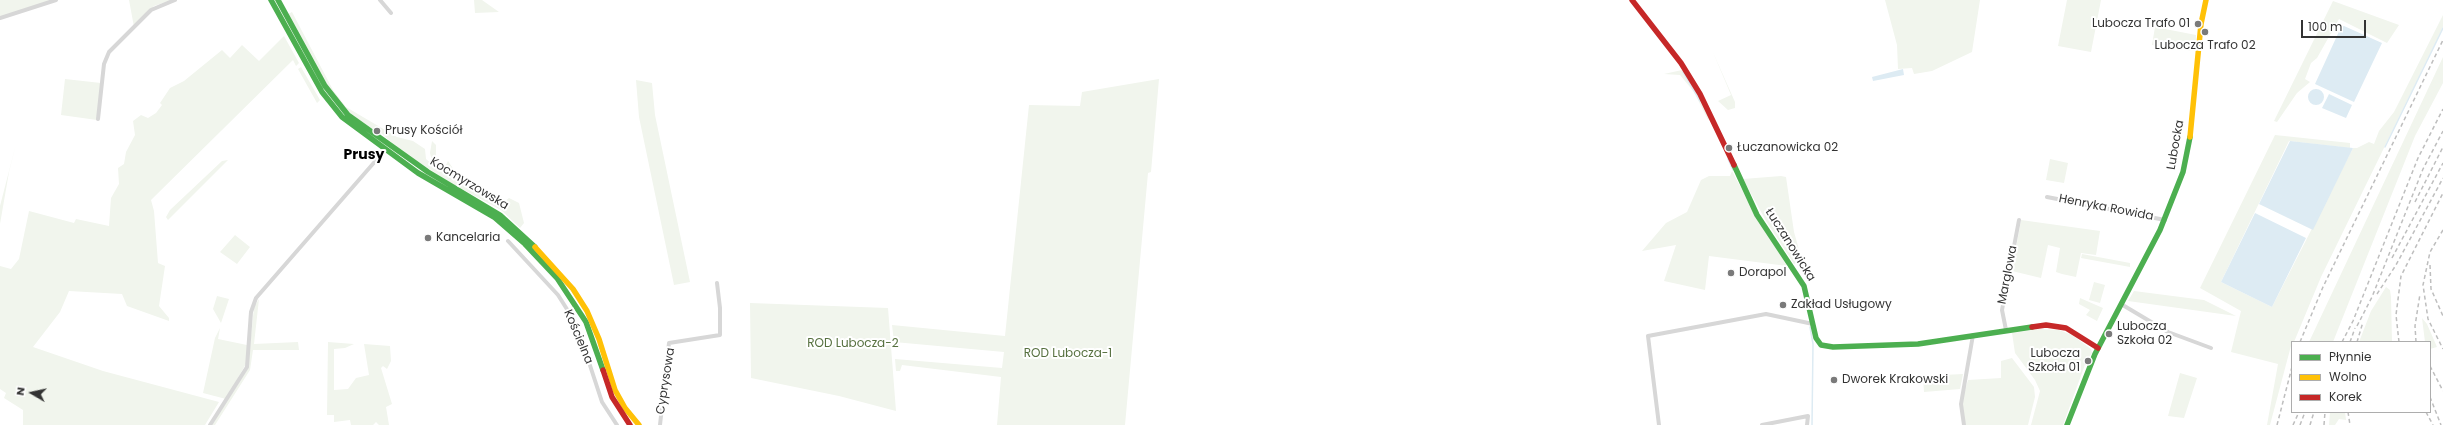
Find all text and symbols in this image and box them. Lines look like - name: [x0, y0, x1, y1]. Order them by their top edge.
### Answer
- scale bar: [2303, 12, 2368, 38]
- place label: Lubocza Trafo 01: [2092, 17, 2190, 31]
- text: 100 m: [2308, 18, 2342, 35]
- marker: Lubocza Trafo 01: [2193, 19, 2203, 29]
- marker: Lubocza Trafo 02: [2200, 27, 2210, 37]
- place label: Lubocza Trafo 02: [2154, 39, 2256, 53]
- street label: Lubocka: [2165, 119, 2187, 171]
- place label: Prusy Kościół: [385, 124, 462, 138]
- marker: Prusy Kościół: [372, 126, 382, 136]
- place label: Łuczanowicka 02: [1737, 141, 1838, 155]
- marker: Łuczanowicka 02: [1724, 143, 1734, 153]
- district label: Prusy: [344, 147, 384, 163]
- street label: Kocmyrzowska: [427, 155, 511, 213]
- street label: Henryka Rowida: [2057, 192, 2155, 224]
- street label: Łuczanowicka: [1762, 206, 1818, 284]
- place label: Kancelaria: [436, 231, 500, 245]
- marker: Kancelaria: [423, 233, 433, 243]
- street label: Marglowa: [1995, 244, 2021, 306]
- place label: Dorapol: [1739, 266, 1786, 280]
- marker: Dorapol: [1726, 268, 1736, 278]
- place label: Zakład Usługowy: [1791, 298, 1892, 312]
- marker: Zakład Usługowy: [1778, 300, 1788, 310]
- street label: Kościelna: [560, 308, 596, 366]
- place label: Lubocza Szkoła 02: [2117, 320, 2172, 348]
- marker: Lubocza Szkoła 02: [2104, 329, 2114, 339]
- park label: ROD Lubocza-2: [807, 337, 899, 351]
- legend: [2291, 341, 2431, 413]
- street label: Cyprysowa: [654, 347, 678, 415]
- park label: ROD Lubocza-1: [1024, 347, 1112, 361]
- place label: Lubocza Szkoła 01: [2028, 347, 2080, 375]
- text: Płynnie: [2329, 348, 2371, 365]
- marker: Lubocza Szkoła 01: [2083, 356, 2093, 366]
- text: Wolno: [2329, 368, 2367, 385]
- north arrow: [12, 373, 52, 413]
- place label: Dworek Krakowski: [1842, 373, 1948, 387]
- marker: Dworek Krakowski: [1829, 375, 1839, 385]
- text: N: [12, 386, 29, 396]
- text: Korek: [2329, 388, 2362, 405]

